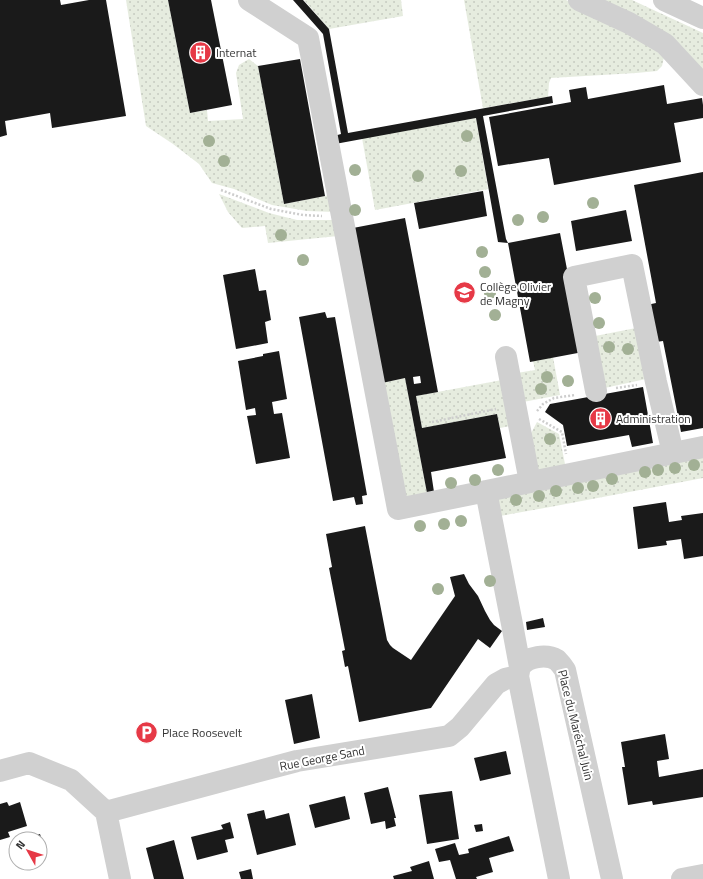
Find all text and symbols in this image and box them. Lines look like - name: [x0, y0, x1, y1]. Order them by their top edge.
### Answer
- building icon: Internat: [187, 39, 213, 65]
- place label: Internat: [216, 43, 257, 62]
- place label: Collège Olivier de Magny: [480, 277, 551, 310]
- school or university icon: Collège Olivier de Magny: [452, 280, 478, 306]
- building icon: Administration: [588, 405, 614, 431]
- place label: Administration: [616, 409, 691, 428]
- street label: Place du Maréchal Juin: [553, 668, 599, 782]
- parking icon: Place Roosevelt: [133, 719, 159, 745]
- place label: Place Roosevelt: [162, 723, 243, 742]
- street label: Rue George Sand: [278, 740, 366, 776]
- north arrow: [8, 831, 48, 871]
- text: N: [12, 837, 29, 853]

